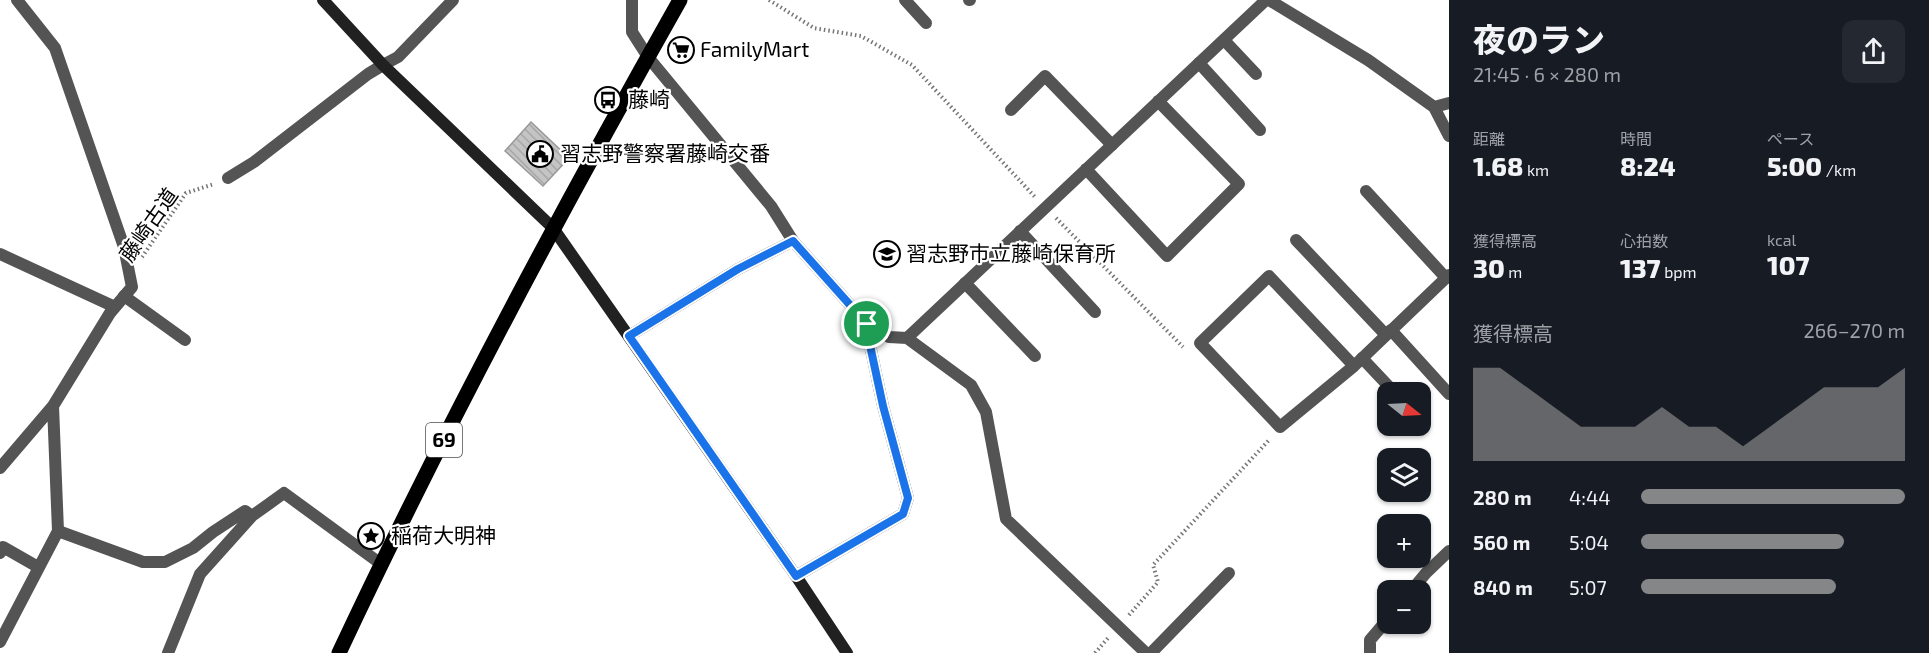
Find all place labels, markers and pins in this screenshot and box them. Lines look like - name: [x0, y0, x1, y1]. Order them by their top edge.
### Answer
- supermarket icon: FamilyMart: [666, 35, 696, 65]
- place label: FamilyMart: [700, 36, 809, 61]
- bus stop icon: 藤崎: [593, 85, 623, 115]
- place label: 藤崎: [628, 86, 670, 111]
- public building icon: 習志野警察署藤崎交番: [525, 139, 555, 169]
- place label: 習志野警察署藤崎交番: [560, 140, 770, 165]
- school or university icon: 習志野市立藤崎保育所: [872, 239, 902, 269]
- place label: 習志野市立藤崎保育所: [906, 240, 1116, 265]
- pin: [841, 298, 892, 349]
- place icon: 稲荷大明神: [356, 521, 386, 551]
- place label: 稲荷大明神: [391, 522, 496, 547]

